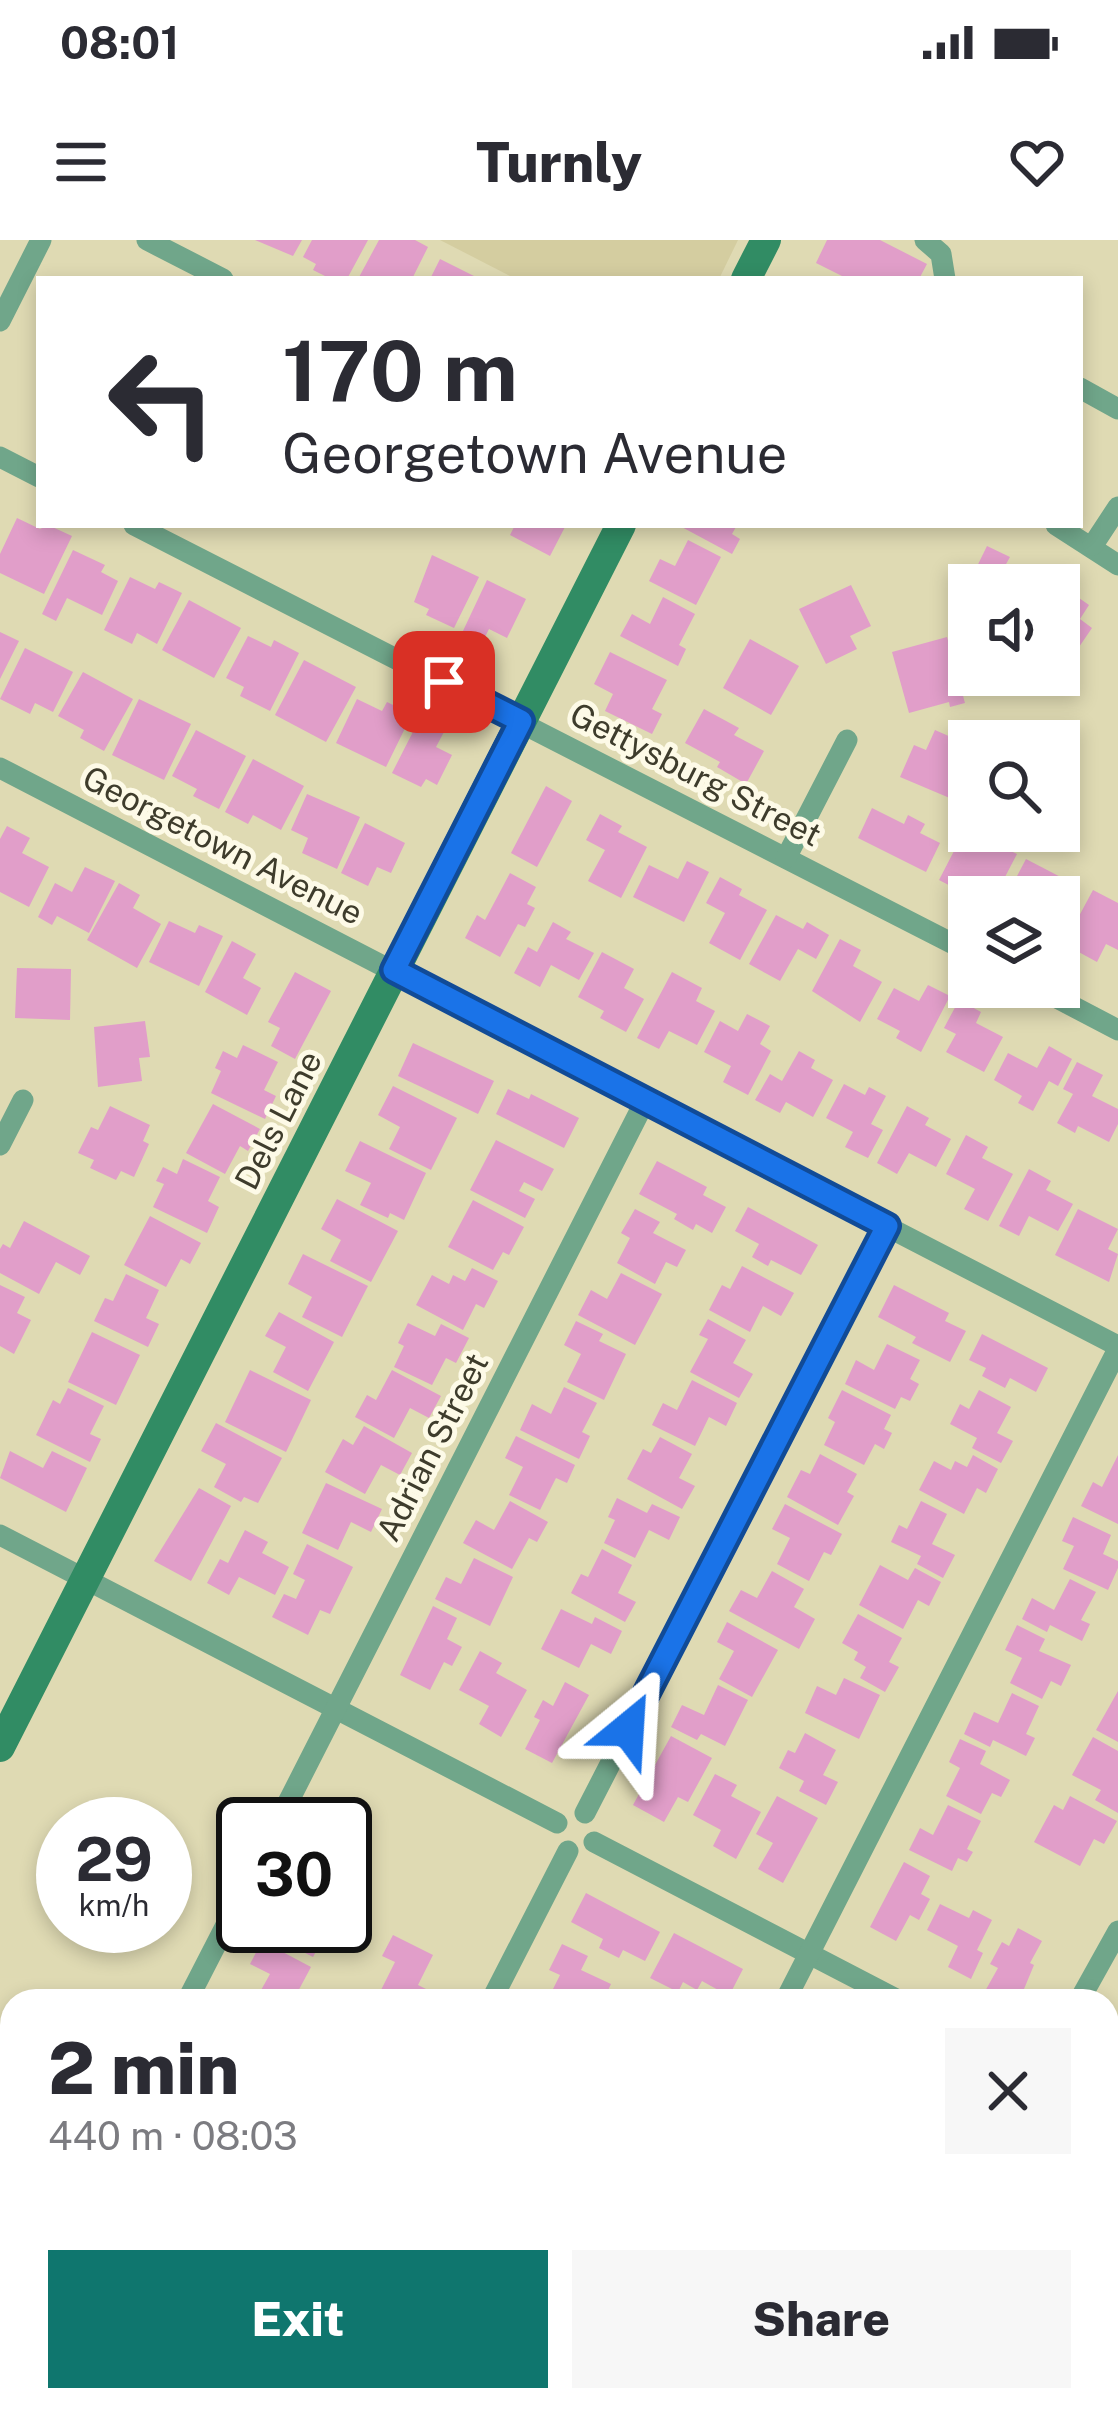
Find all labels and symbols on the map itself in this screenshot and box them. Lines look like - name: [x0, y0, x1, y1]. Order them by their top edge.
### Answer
- pin: [393, 631, 495, 733]
- street label: Gettysburg Street: [564, 694, 828, 854]
- street label: Georgetown Avenue: [77, 758, 369, 932]
- street label: Dels Lane: [227, 1044, 329, 1196]
- street label: Adrian Street: [368, 1347, 496, 1547]
- position arrow: [565, 1666, 691, 1792]
- speed limit sign: 30: [216, 1797, 372, 1953]

